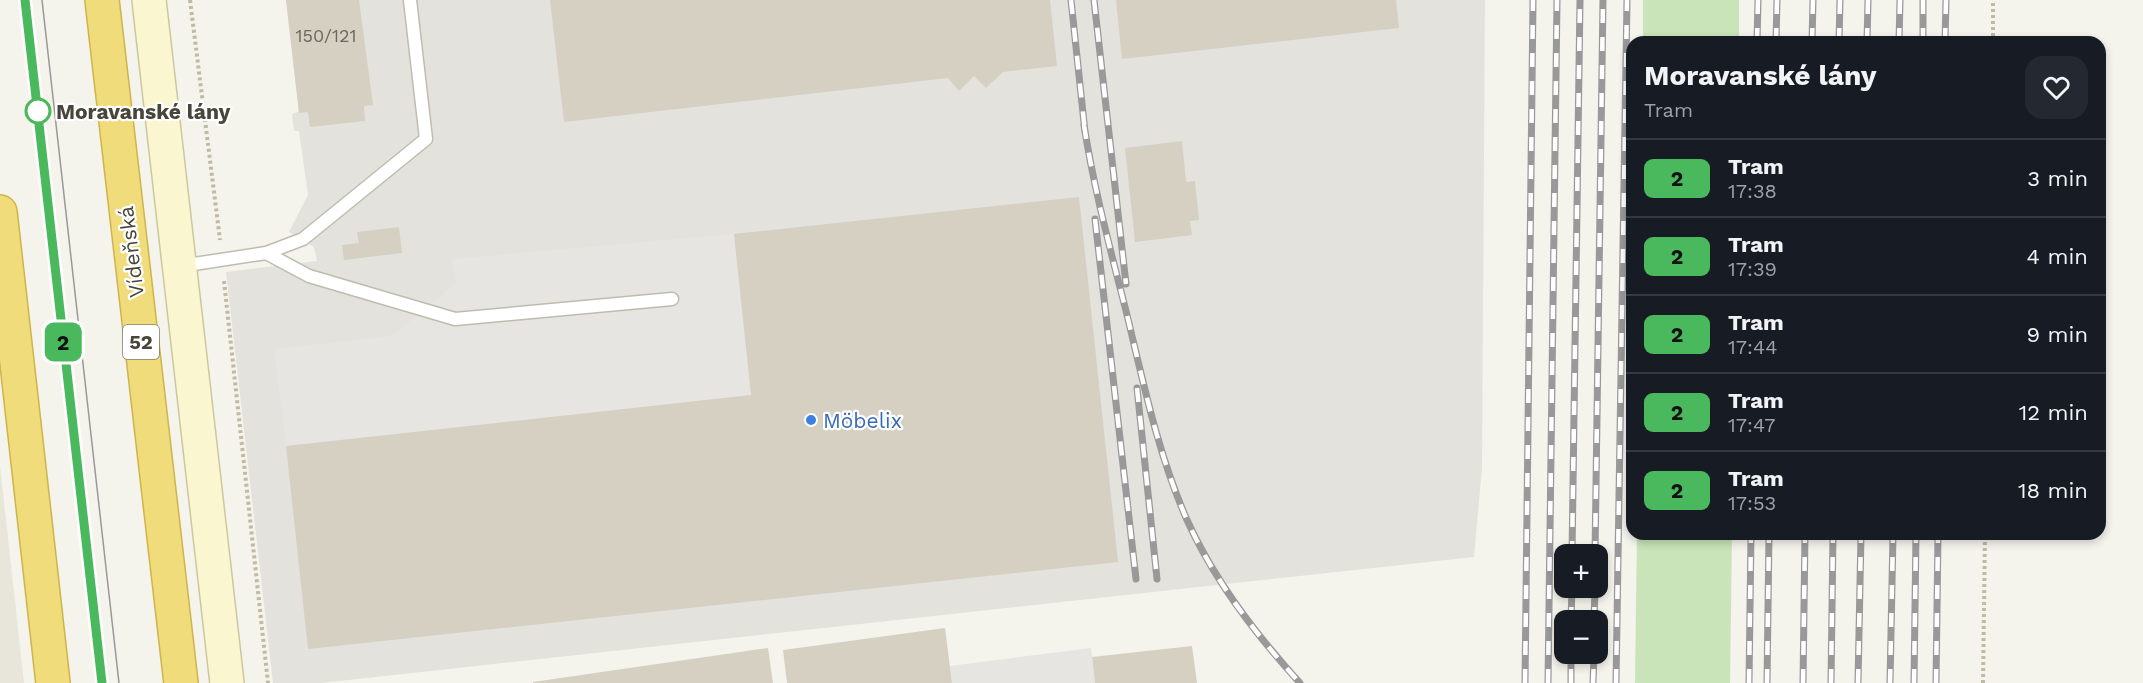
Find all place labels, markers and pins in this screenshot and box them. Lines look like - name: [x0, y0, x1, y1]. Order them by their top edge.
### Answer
- marker: Moravanské lány: [25, 98, 51, 124]
- place label: Moravanské lány: [56, 99, 231, 124]
- place label: Möbelix: [823, 408, 902, 433]
- marker: Möbelix: [804, 413, 818, 427]

